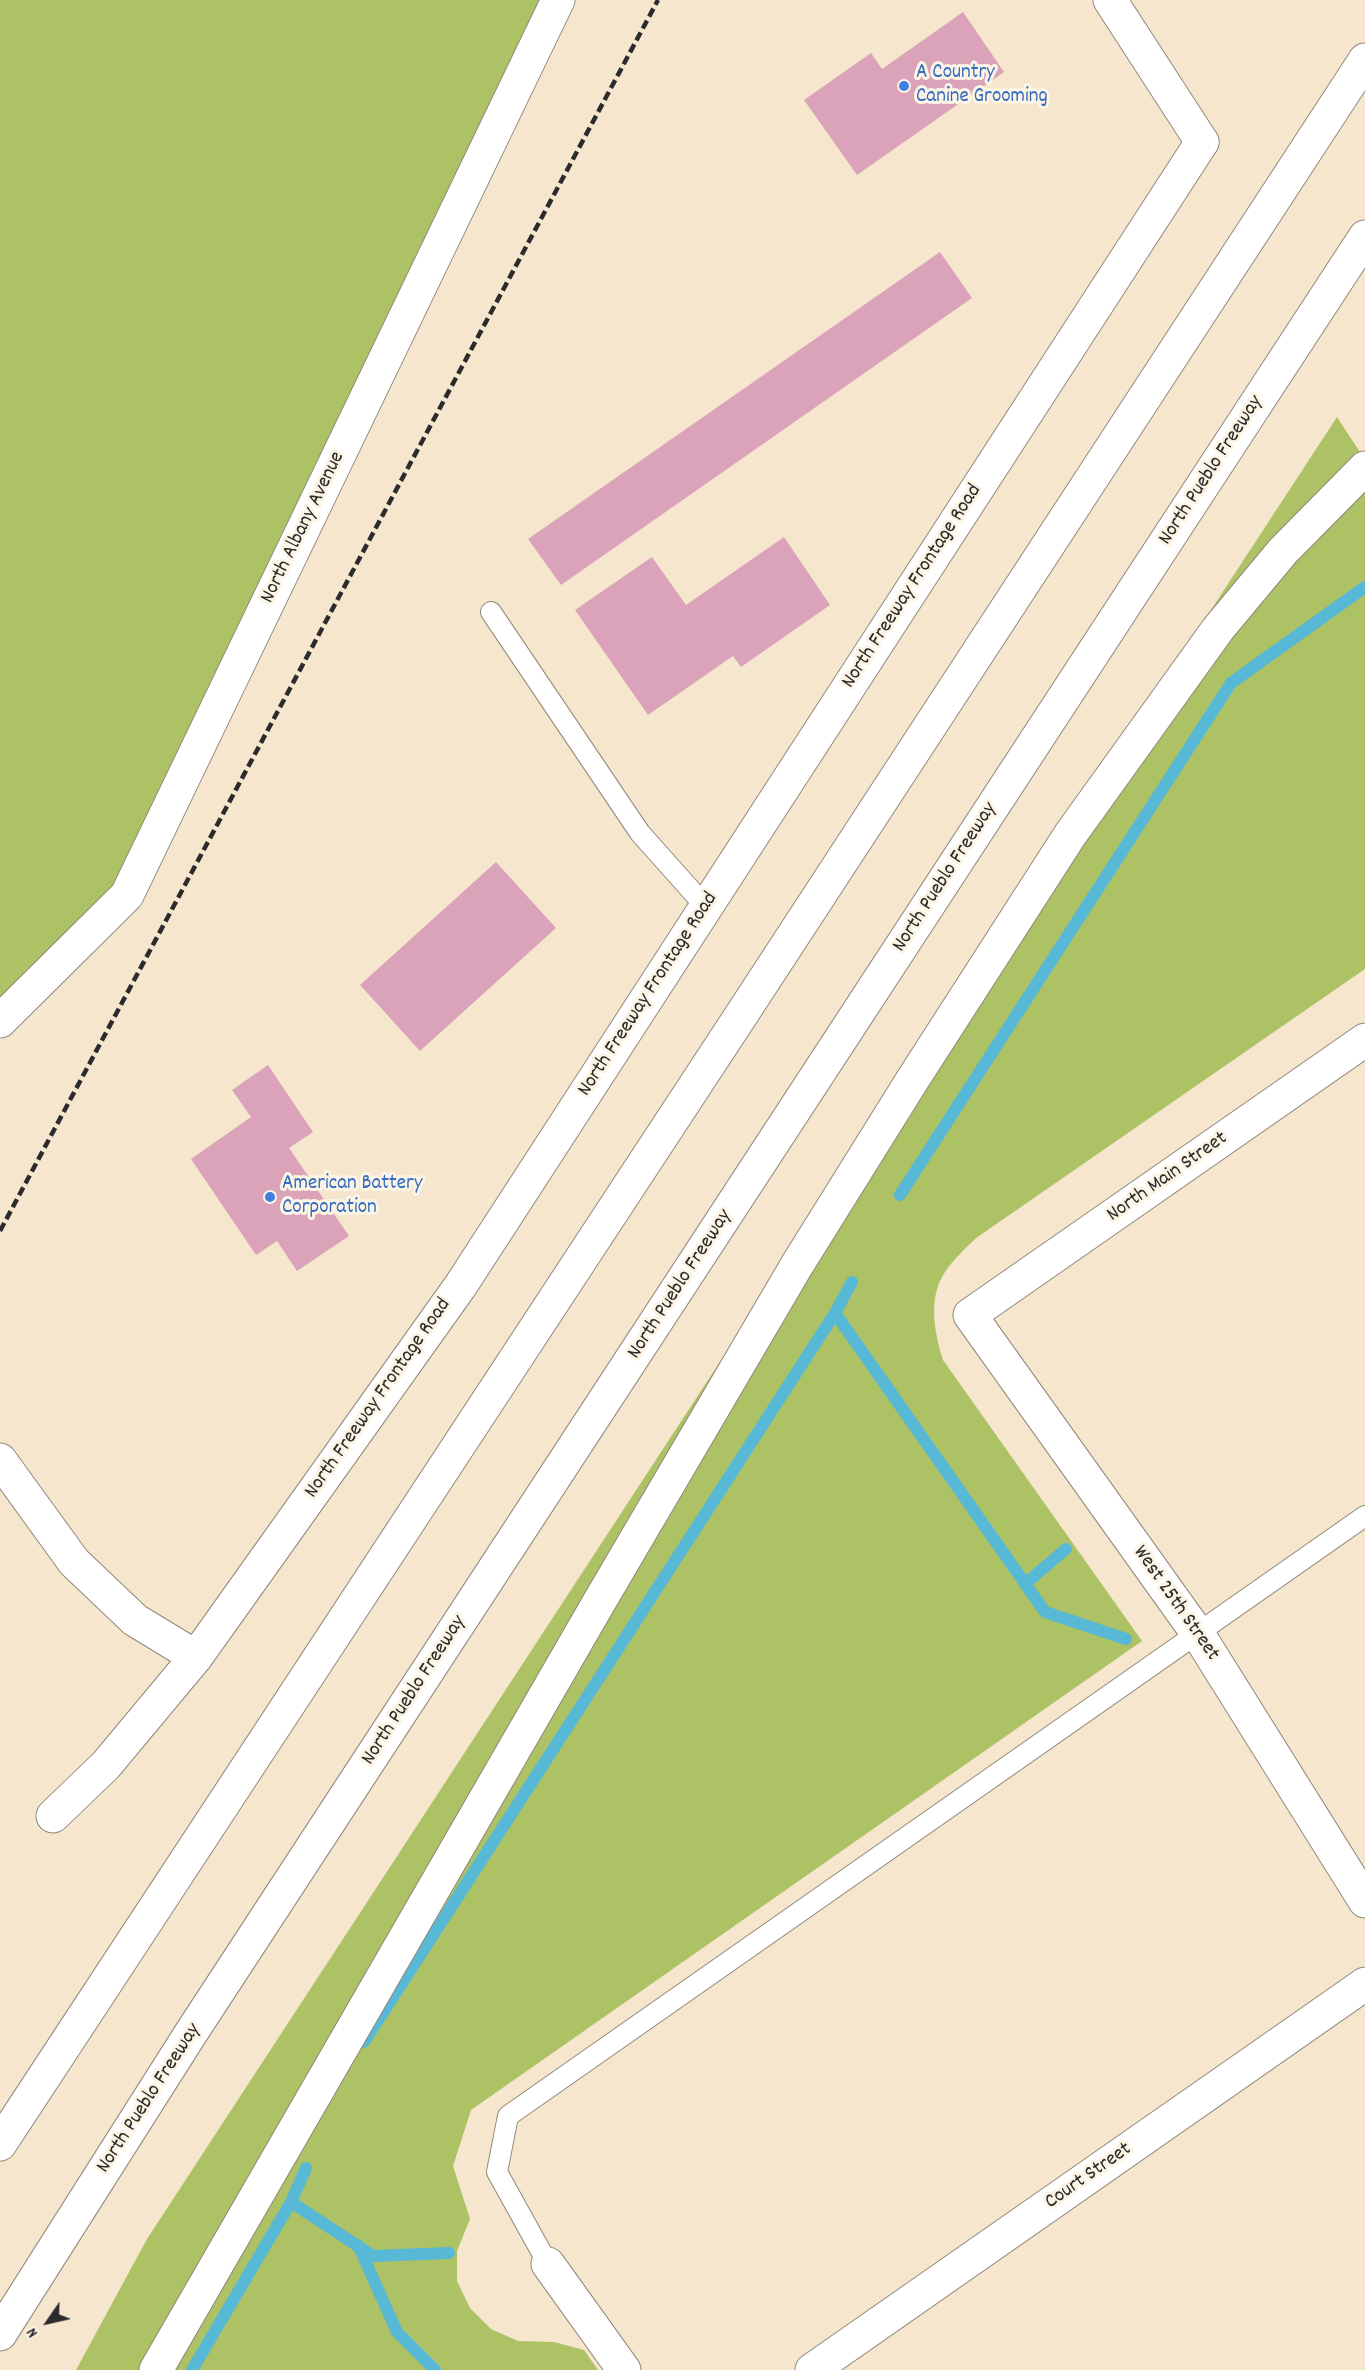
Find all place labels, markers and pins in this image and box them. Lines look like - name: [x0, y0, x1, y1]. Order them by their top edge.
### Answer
- place label: A Country Canine Grooming: [916, 61, 1048, 111]
- marker: A Country Canine Grooming: [897, 79, 911, 93]
- place label: American Battery Corporation: [282, 1172, 422, 1222]
- marker: American Battery Corporation: [263, 1190, 277, 1204]

